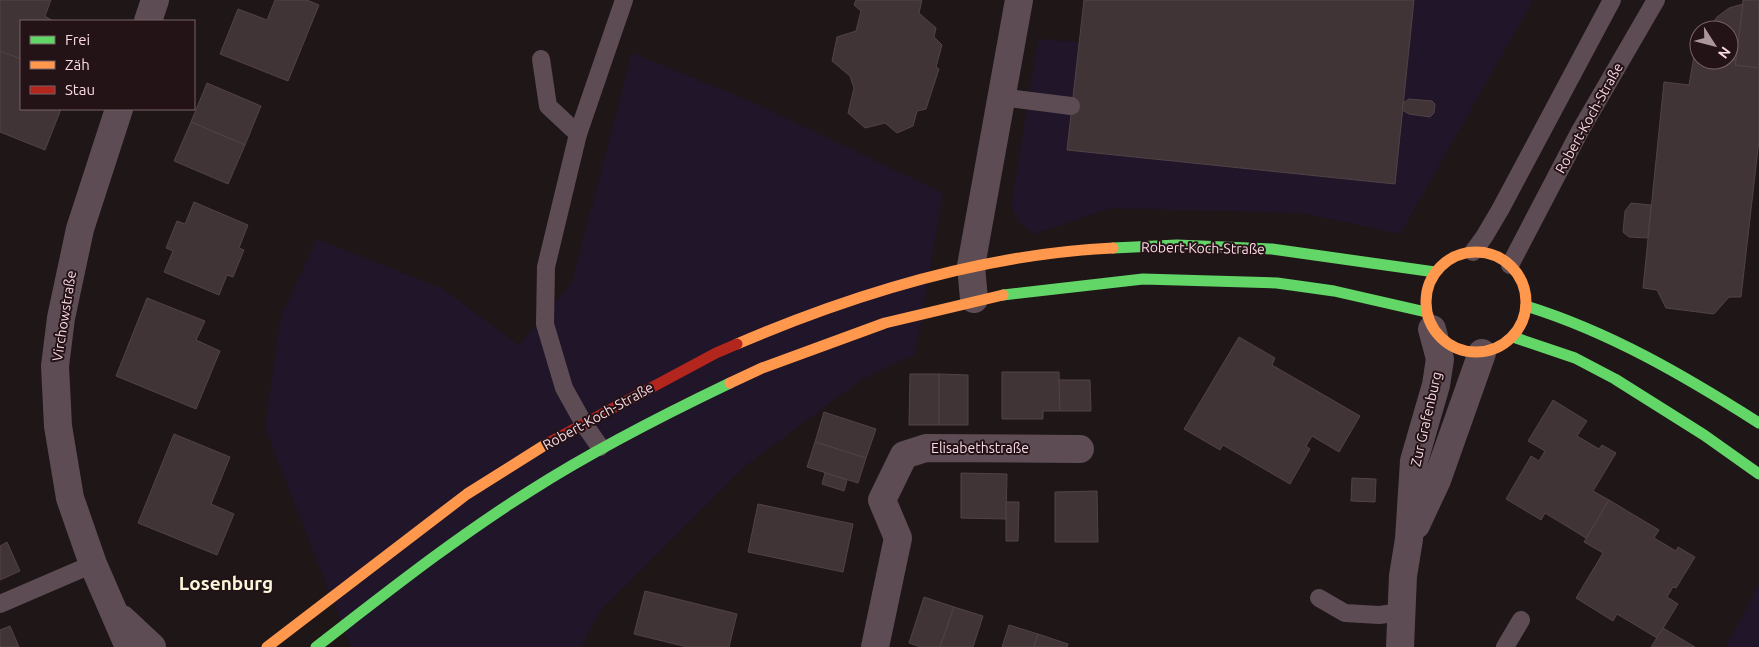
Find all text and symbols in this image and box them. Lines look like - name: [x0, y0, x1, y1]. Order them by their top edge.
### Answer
- legend: [20, 20, 195, 110]
- north arrow: [1689, 20, 1739, 70]
- text: Frei: [65, 31, 90, 48]
- text: N: [1715, 44, 1734, 62]
- text: Zäh: [65, 56, 90, 73]
- street label: Robert-Koch-Straße: [1552, 60, 1626, 176]
- text: Stau: [65, 81, 95, 98]
- street label: Robert-Koch-Straße: [1141, 239, 1265, 257]
- street label: Virchowstraße: [49, 269, 79, 363]
- street label: Zur Grafenburg: [1407, 370, 1445, 468]
- street label: Robert-Koch-Straße: [540, 379, 656, 453]
- street label: Elisabethstraße: [931, 440, 1029, 456]
- district label: Losenburg: [179, 572, 273, 594]

